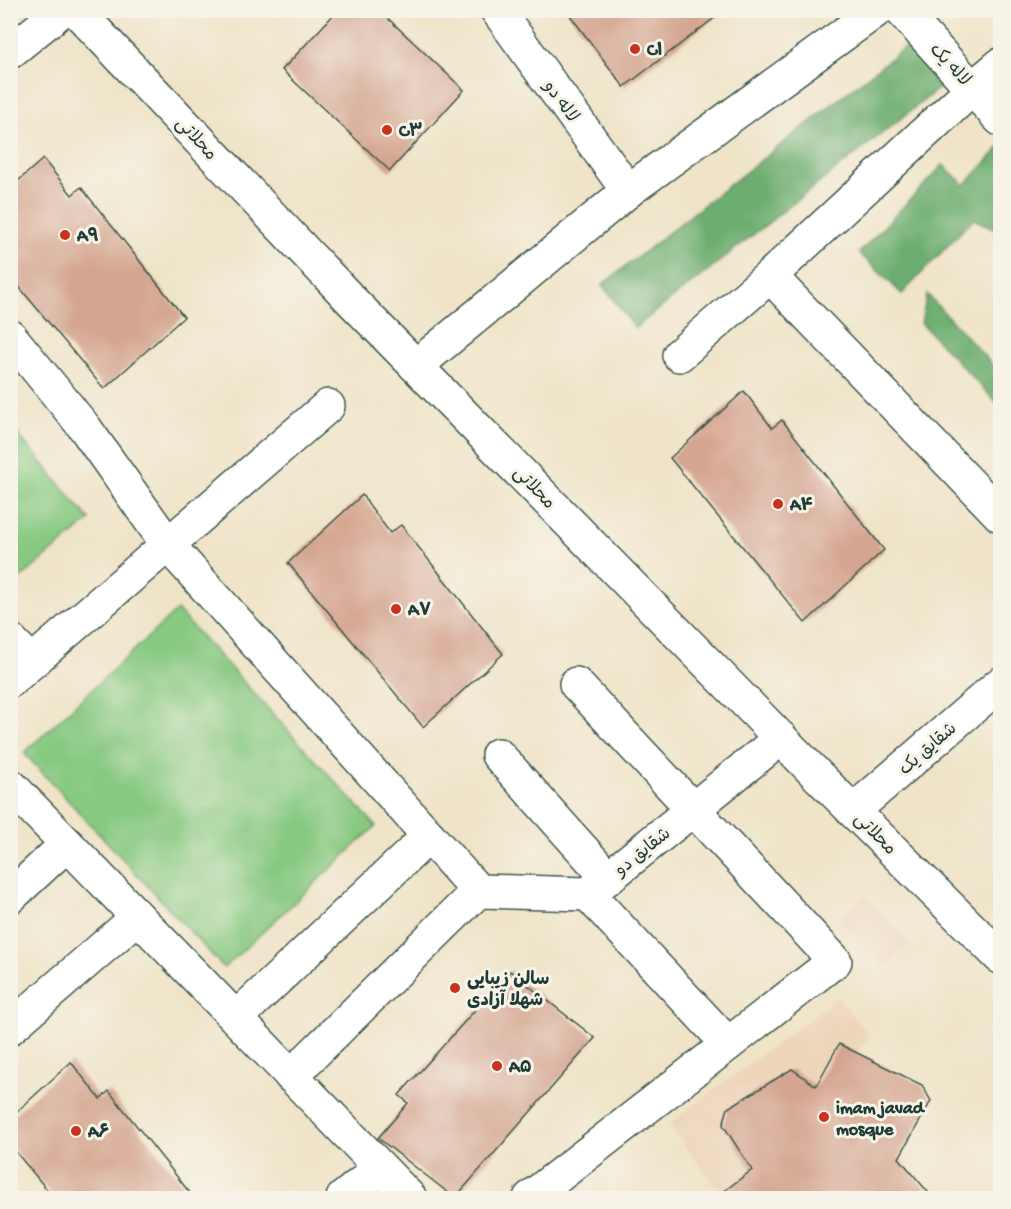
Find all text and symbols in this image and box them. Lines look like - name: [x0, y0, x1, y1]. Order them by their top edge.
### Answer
- street label: لاله یک: [924, 40, 974, 91]
- place label: C۱: [646, 41, 663, 62]
- marker: C۱: [628, 42, 642, 56]
- street label: لاله دو: [537, 76, 582, 127]
- street label: محلاتی: [170, 114, 220, 166]
- place label: C۳: [398, 122, 423, 143]
- marker: C۳: [380, 123, 394, 137]
- place label: A۹: [76, 227, 99, 248]
- marker: A۹: [58, 228, 72, 242]
- street label: محلاتی: [508, 463, 559, 514]
- place label: A۴: [789, 496, 814, 517]
- marker: A۴: [771, 497, 785, 511]
- place label: A۷: [407, 601, 432, 622]
- marker: A۷: [389, 602, 403, 616]
- street label: شقایق یک: [895, 719, 962, 781]
- street label: محلاتی: [849, 809, 900, 860]
- street label: شقایق دو: [610, 824, 676, 883]
- place label: سالن زیبایی شهلا آزادی: [467, 970, 549, 1012]
- marker: سالن زیبایی شهلا آزادی: [448, 981, 462, 995]
- place label: A۵: [508, 1058, 532, 1079]
- marker: A۵: [490, 1059, 504, 1073]
- place label: imam javad mosque: [836, 1099, 926, 1141]
- marker: imam javad mosque: [817, 1110, 831, 1124]
- place label: A۶: [87, 1123, 109, 1144]
- marker: A۶: [69, 1124, 83, 1138]

